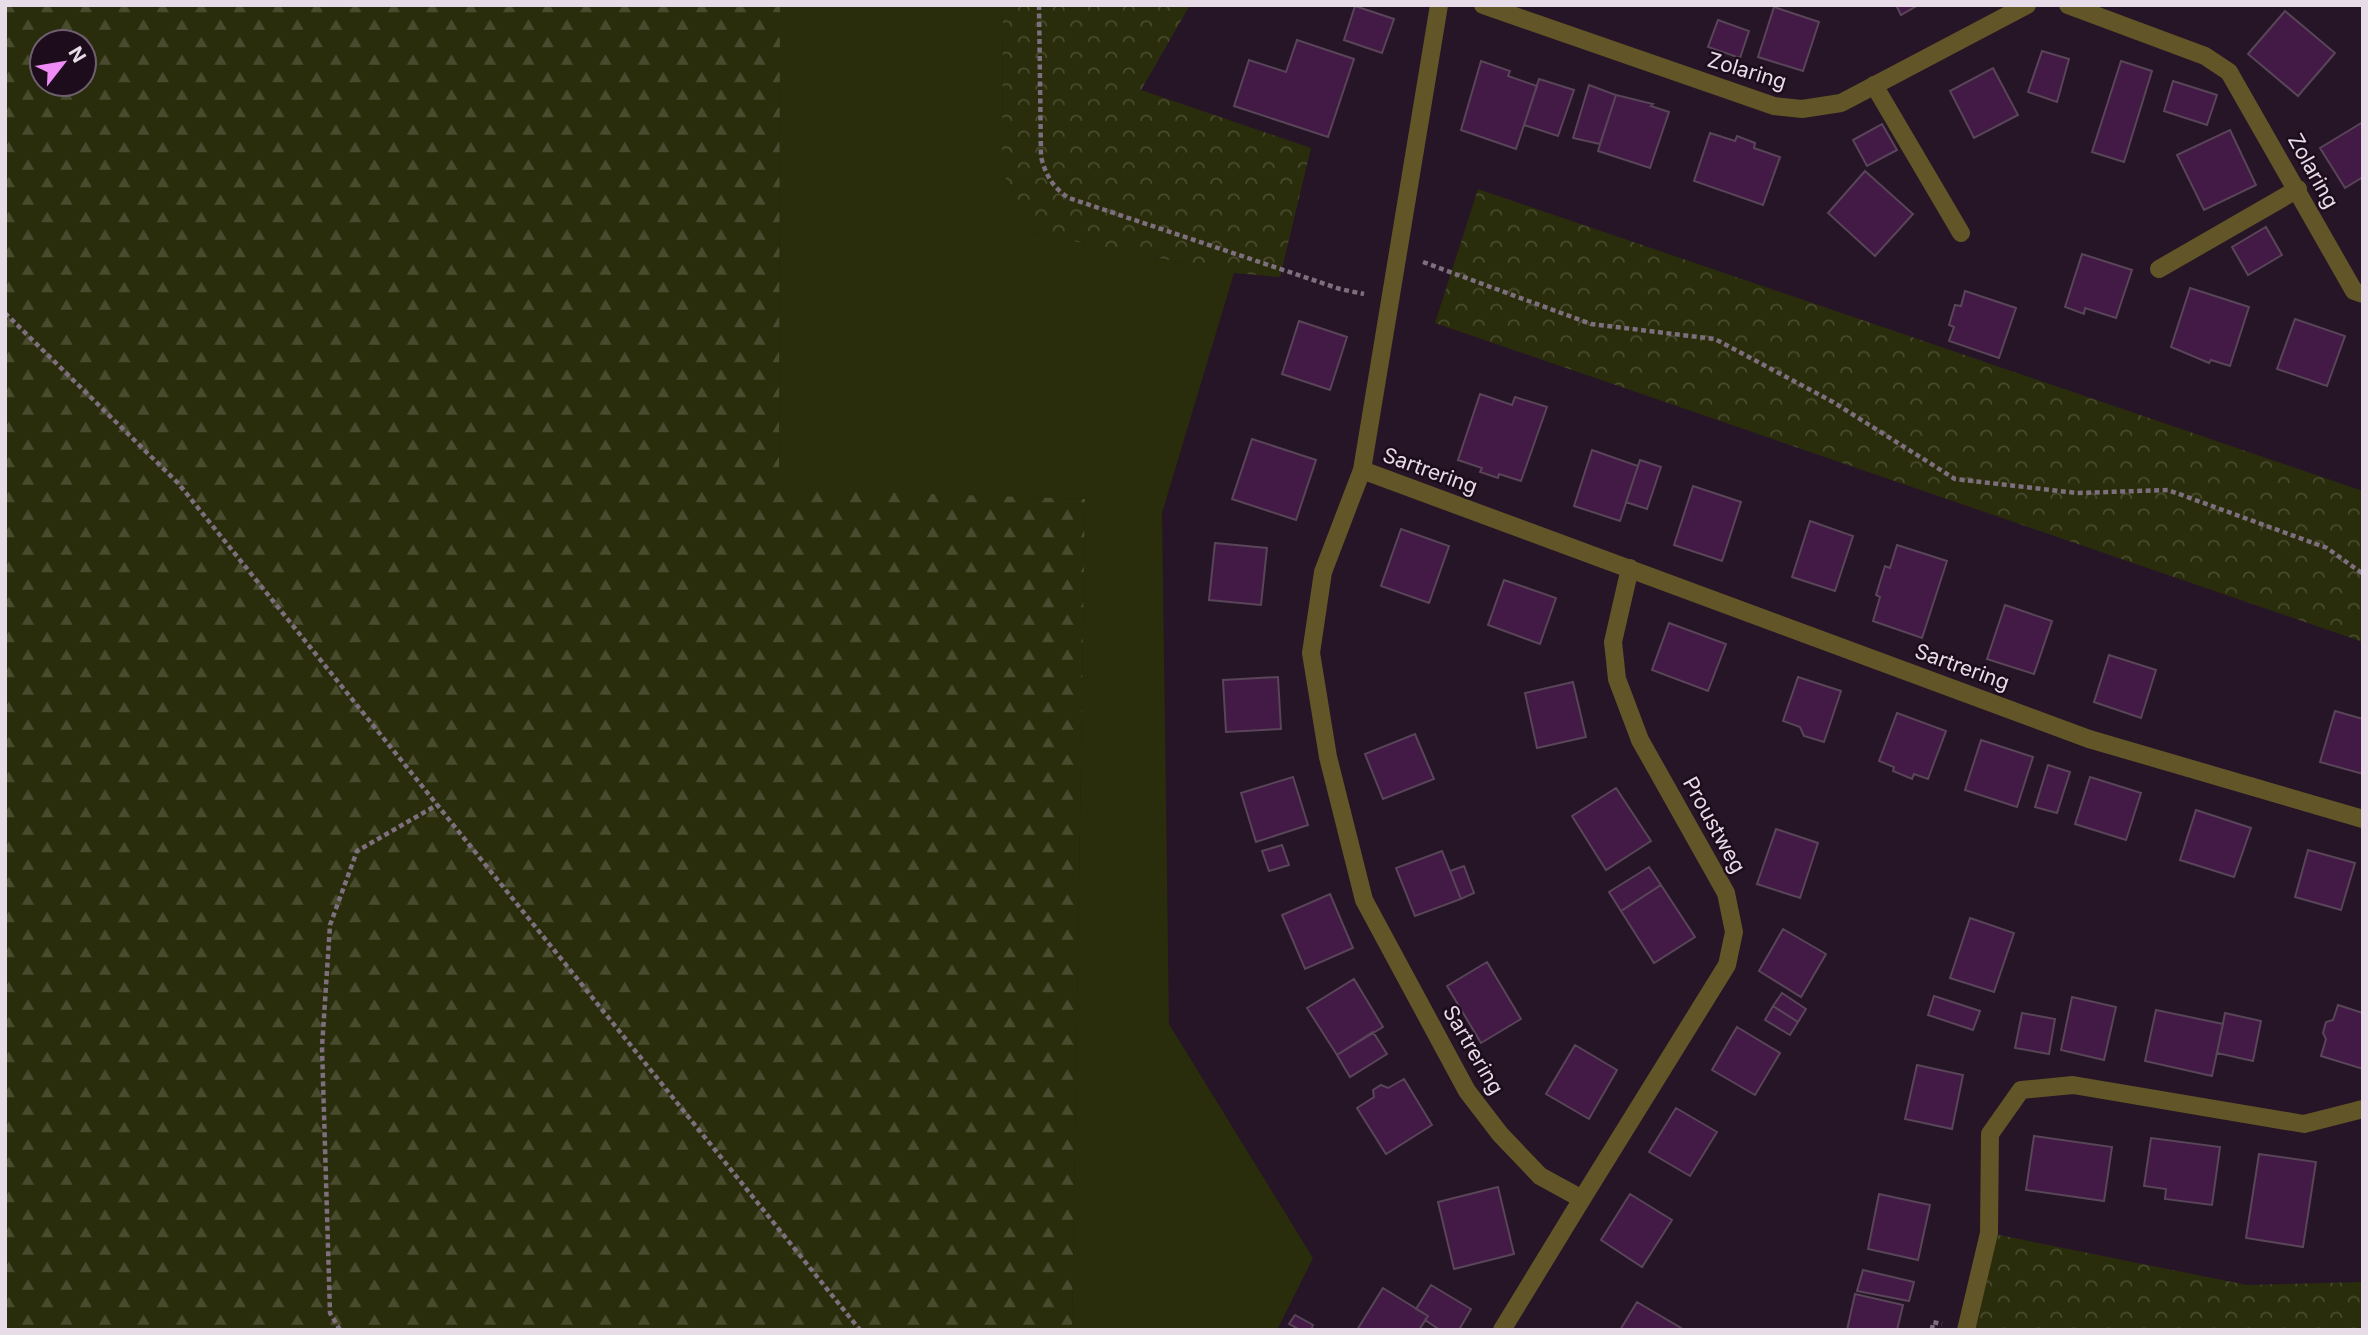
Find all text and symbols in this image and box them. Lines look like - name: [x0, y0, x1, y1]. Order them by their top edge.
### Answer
- north arrow: [28, 28, 98, 98]
- text: N: [64, 42, 91, 67]
- street label: Zolaring: [1705, 47, 1790, 94]
- street label: Zolaring: [2283, 129, 2344, 212]
- street label: Sartrering: [1379, 442, 1481, 499]
- street label: Sartrering: [1911, 638, 2013, 695]
- street label: Proustweg: [1678, 772, 1751, 877]
- street label: Sartrering: [1438, 1001, 1509, 1099]

